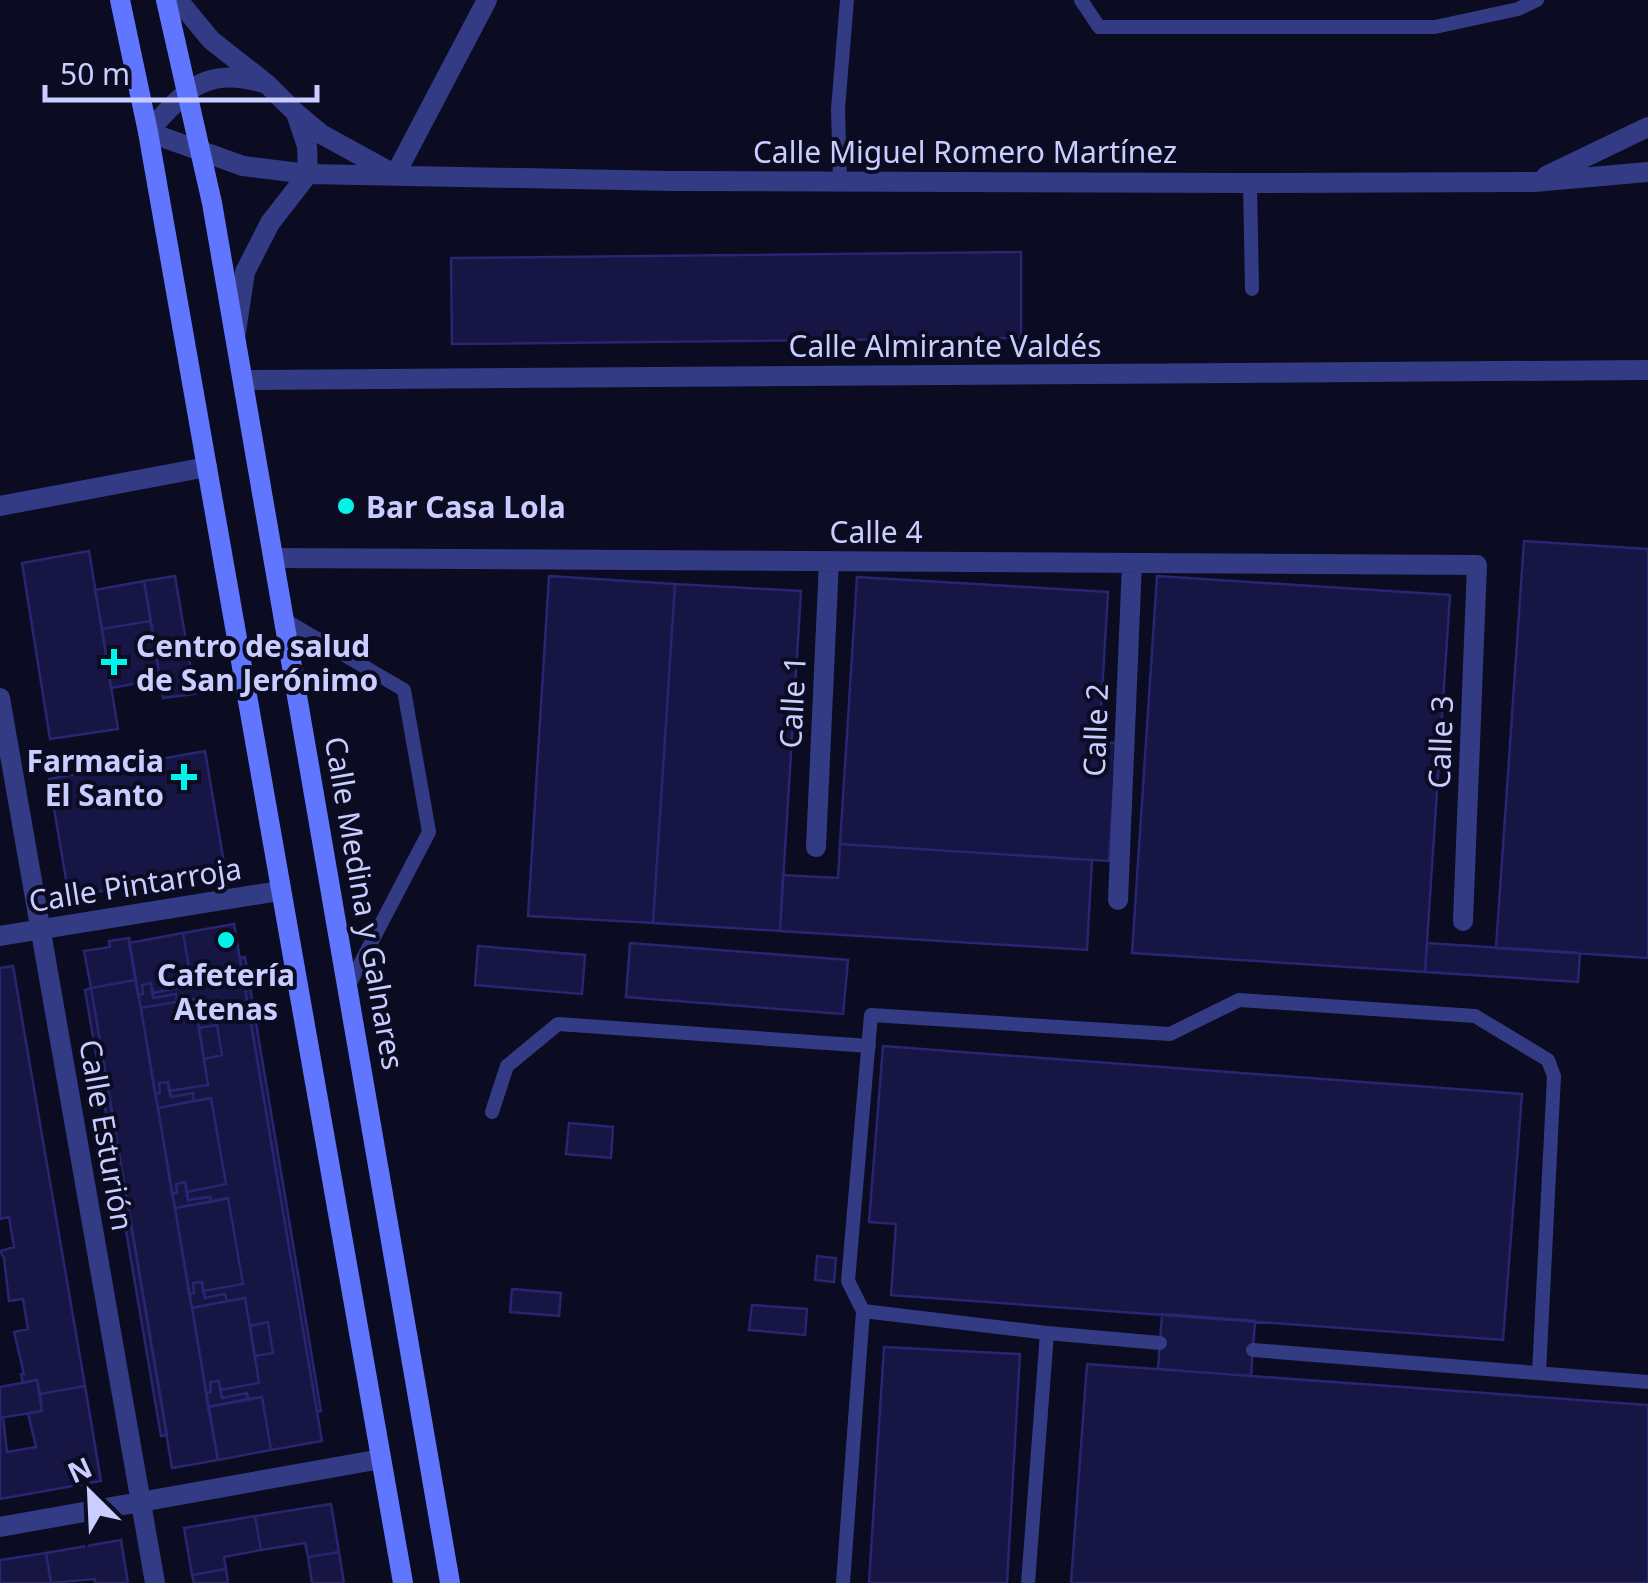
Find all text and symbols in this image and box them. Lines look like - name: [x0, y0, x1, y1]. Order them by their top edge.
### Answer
- scale bar: [45, 40, 318, 102]
- text: 50 m: [60, 53, 130, 94]
- street label: Calle Miguel Romero Martínez: [753, 131, 1177, 172]
- street label: Calle Almirante Valdés: [788, 325, 1102, 366]
- place label: Bar Casa Lola: [366, 486, 566, 527]
- marker: Bar Casa Lola: [335, 495, 357, 517]
- street label: Calle 4: [829, 511, 923, 552]
- place label: Centro de salud de San Jerónimo: [136, 625, 378, 700]
- marker: Centro de salud de San Jerónimo: [101, 649, 127, 675]
- street label: Calle 1: [769, 654, 815, 750]
- street label: Calle 2: [1073, 683, 1117, 777]
- street label: Calle 3: [1418, 695, 1462, 789]
- street label: Calle Medina y Galnares: [316, 733, 414, 1073]
- place label: Farmacia El Santo: [27, 740, 164, 815]
- marker: Farmacia El Santo: [173, 766, 195, 788]
- street label: Calle Pintarroja: [26, 847, 244, 921]
- marker: Cafetería Atenas: [215, 929, 237, 951]
- place label: Cafetería Atenas: [157, 954, 295, 1029]
- street label: Calle Esturión: [70, 1036, 144, 1234]
- north arrow: [40, 1443, 140, 1543]
- text: N: [61, 1447, 98, 1491]

